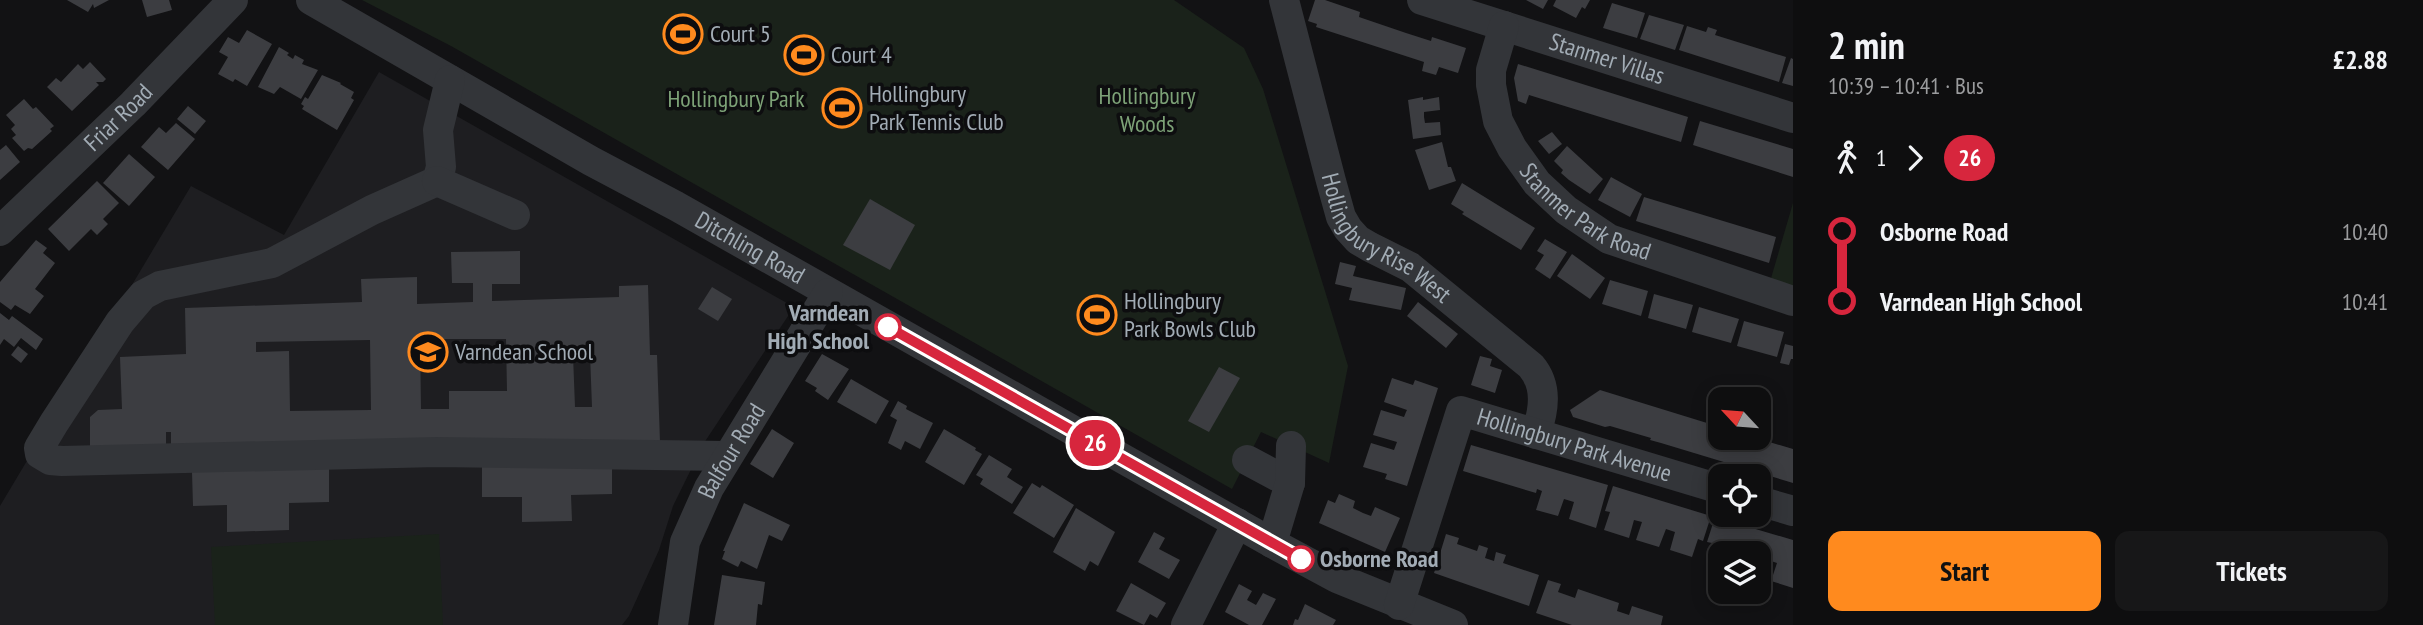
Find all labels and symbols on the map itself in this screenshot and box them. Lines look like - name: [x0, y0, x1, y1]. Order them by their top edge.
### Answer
- sports icon: Court 5: [662, 13, 704, 55]
- place label: Court 5: [710, 18, 771, 49]
- street label: Stanmer Villas: [1546, 26, 1668, 91]
- sports icon: Court 4: [783, 34, 825, 76]
- place label: Court 4: [831, 39, 892, 70]
- street label: Friar Road: [77, 77, 159, 158]
- place label: Hollingbury Park Tennis Club: [869, 78, 1004, 137]
- park label: Hollingbury Woods: [1099, 80, 1195, 139]
- park label: Hollingbury Park: [667, 83, 805, 114]
- sports icon: Hollingbury Park Tennis Club: [821, 87, 863, 129]
- street label: Stanmer Park Road: [1513, 157, 1655, 267]
- street label: Hollingbury Rise West: [1315, 170, 1458, 310]
- street label: Ditchling Road: [690, 204, 810, 291]
- place label: Hollingbury Park Bowls Club: [1124, 285, 1256, 344]
- sports icon: Hollingbury Park Bowls Club: [1076, 294, 1118, 336]
- place label: Varndean High School: [768, 297, 869, 356]
- marker: Varndean High School: [875, 314, 901, 340]
- school or university icon: Varndean School: [407, 331, 449, 373]
- place label: Varndean School: [454, 336, 593, 367]
- north arrow: [1708, 387, 1771, 450]
- street label: Balfour Road: [690, 398, 772, 503]
- street label: Hollingbury Park Avenue: [1473, 401, 1676, 489]
- line badge: 26: [1064, 420, 1126, 466]
- place label: Osborne Road: [1320, 543, 1438, 574]
- marker: Osborne Road: [1288, 546, 1314, 572]

